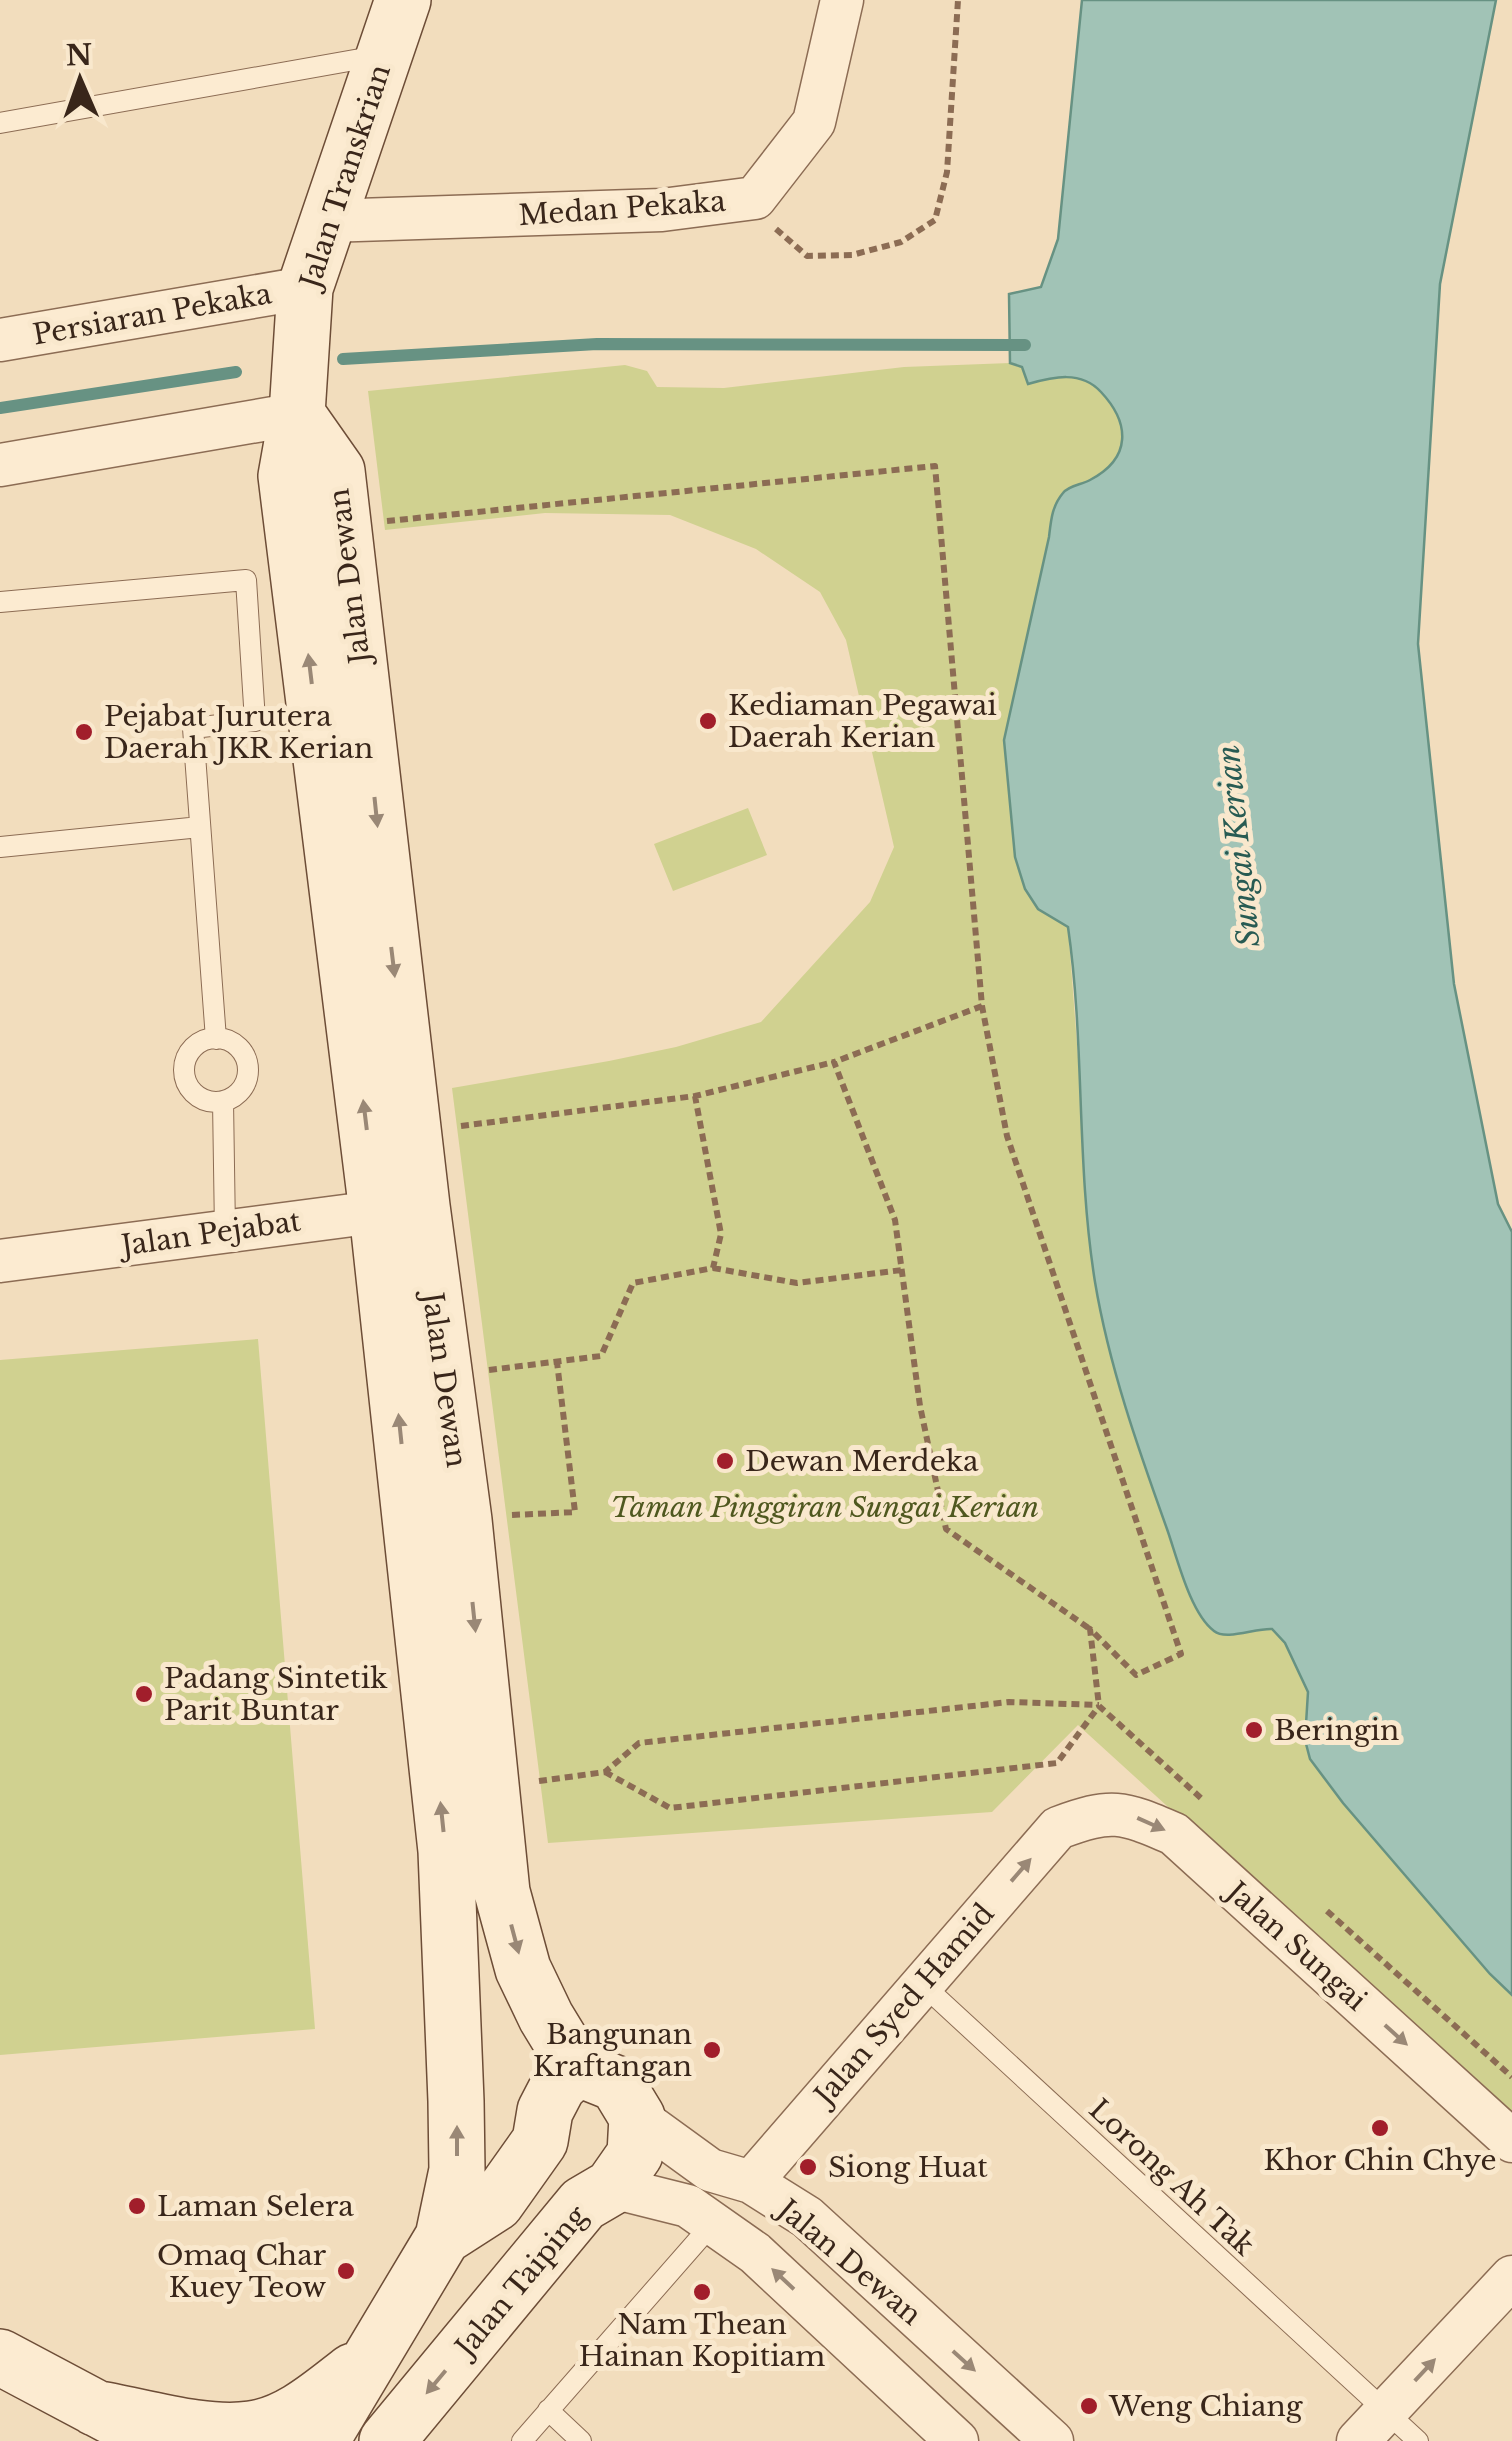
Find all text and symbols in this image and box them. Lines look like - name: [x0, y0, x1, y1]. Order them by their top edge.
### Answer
- north arrow: [30, 30, 130, 130]
- text: N: [65, 38, 93, 73]
- street label: Jalan Transkrian: [292, 60, 398, 296]
- street label: Medan Pekaka: [517, 184, 727, 233]
- street label: Persiaran Pekaka: [30, 276, 275, 353]
- street label: Jalan Dewan: [321, 486, 378, 670]
- one-way arrow: [302, 653, 318, 685]
- place label: Kediaman Pegawai Daerah Kerian: [728, 688, 997, 755]
- place label: Pejabat Jurutera Daerah JKR Kerian: [104, 699, 373, 766]
- marker: Kediaman Pegawai Daerah Kerian: [697, 710, 719, 732]
- marker: Pejabat Jurutera Daerah JKR Kerian: [73, 721, 95, 743]
- water label: Sungai Kerian: [1209, 743, 1268, 949]
- one-way arrow: [368, 796, 384, 828]
- one-way arrow: [385, 946, 401, 978]
- one-way arrow: [357, 1098, 373, 1130]
- street label: Jalan Pejabat: [115, 1204, 303, 1264]
- street label: Jalan Dewan: [414, 1286, 474, 1470]
- one-way arrow: [392, 1412, 408, 1444]
- place label: Dewan Merdeka: [745, 1444, 979, 1479]
- marker: Dewan Merdeka: [714, 1450, 736, 1472]
- park label: Taman Pinggiran Sungai Kerian: [611, 1490, 1039, 1525]
- one-way arrow: [466, 1602, 482, 1634]
- place label: Padang Sintetik Parit Buntar: [164, 1661, 388, 1728]
- marker: Padang Sintetik Parit Buntar: [133, 1683, 155, 1705]
- place label: Beringin: [1274, 1713, 1399, 1748]
- marker: Beringin: [1243, 1719, 1265, 1741]
- one-way arrow: [434, 1800, 450, 1832]
- one-way arrow: [1136, 1816, 1166, 1832]
- one-way arrow: [1009, 1858, 1032, 1882]
- street label: Jalan Sungai: [1217, 1872, 1374, 2018]
- street label: Jalan Syed Hamid: [805, 1896, 1001, 2115]
- one-way arrow: [507, 1924, 523, 1955]
- place label: Bangunan Kraftangan: [533, 2017, 692, 2084]
- one-way arrow: [1383, 2024, 1408, 2046]
- marker: Bangunan Kraftangan: [701, 2039, 723, 2061]
- street label: Lorong Ah Tak: [1082, 2092, 1262, 2263]
- marker: Khor Chin Chye: [1369, 2117, 1391, 2139]
- one-way arrow: [448, 2125, 464, 2157]
- place label: Khor Chin Chye: [1263, 2143, 1497, 2178]
- place label: Siong Huat: [828, 2150, 988, 2185]
- marker: Siong Huat: [797, 2156, 819, 2178]
- place label: Laman Selera: [157, 2189, 354, 2224]
- street label: Jalan Dewan: [768, 2190, 928, 2332]
- marker: Laman Selera: [126, 2195, 148, 2217]
- street label: Jalan Taiping: [446, 2198, 595, 2367]
- place label: Omaq Char Kuey Teow: [157, 2238, 327, 2305]
- marker: Omaq Char Kuey Teow: [335, 2260, 357, 2282]
- one-way arrow: [772, 2268, 796, 2291]
- marker: Nam Thean Hainan Kopitiam: [691, 2281, 713, 2303]
- place label: Nam Thean Hainan Kopitiam: [579, 2307, 825, 2374]
- one-way arrow: [952, 2349, 976, 2372]
- one-way arrow: [1413, 2358, 1436, 2382]
- one-way arrow: [425, 2370, 447, 2395]
- place label: Weng Chiang: [1108, 2389, 1304, 2424]
- marker: Weng Chiang: [1078, 2395, 1100, 2417]

